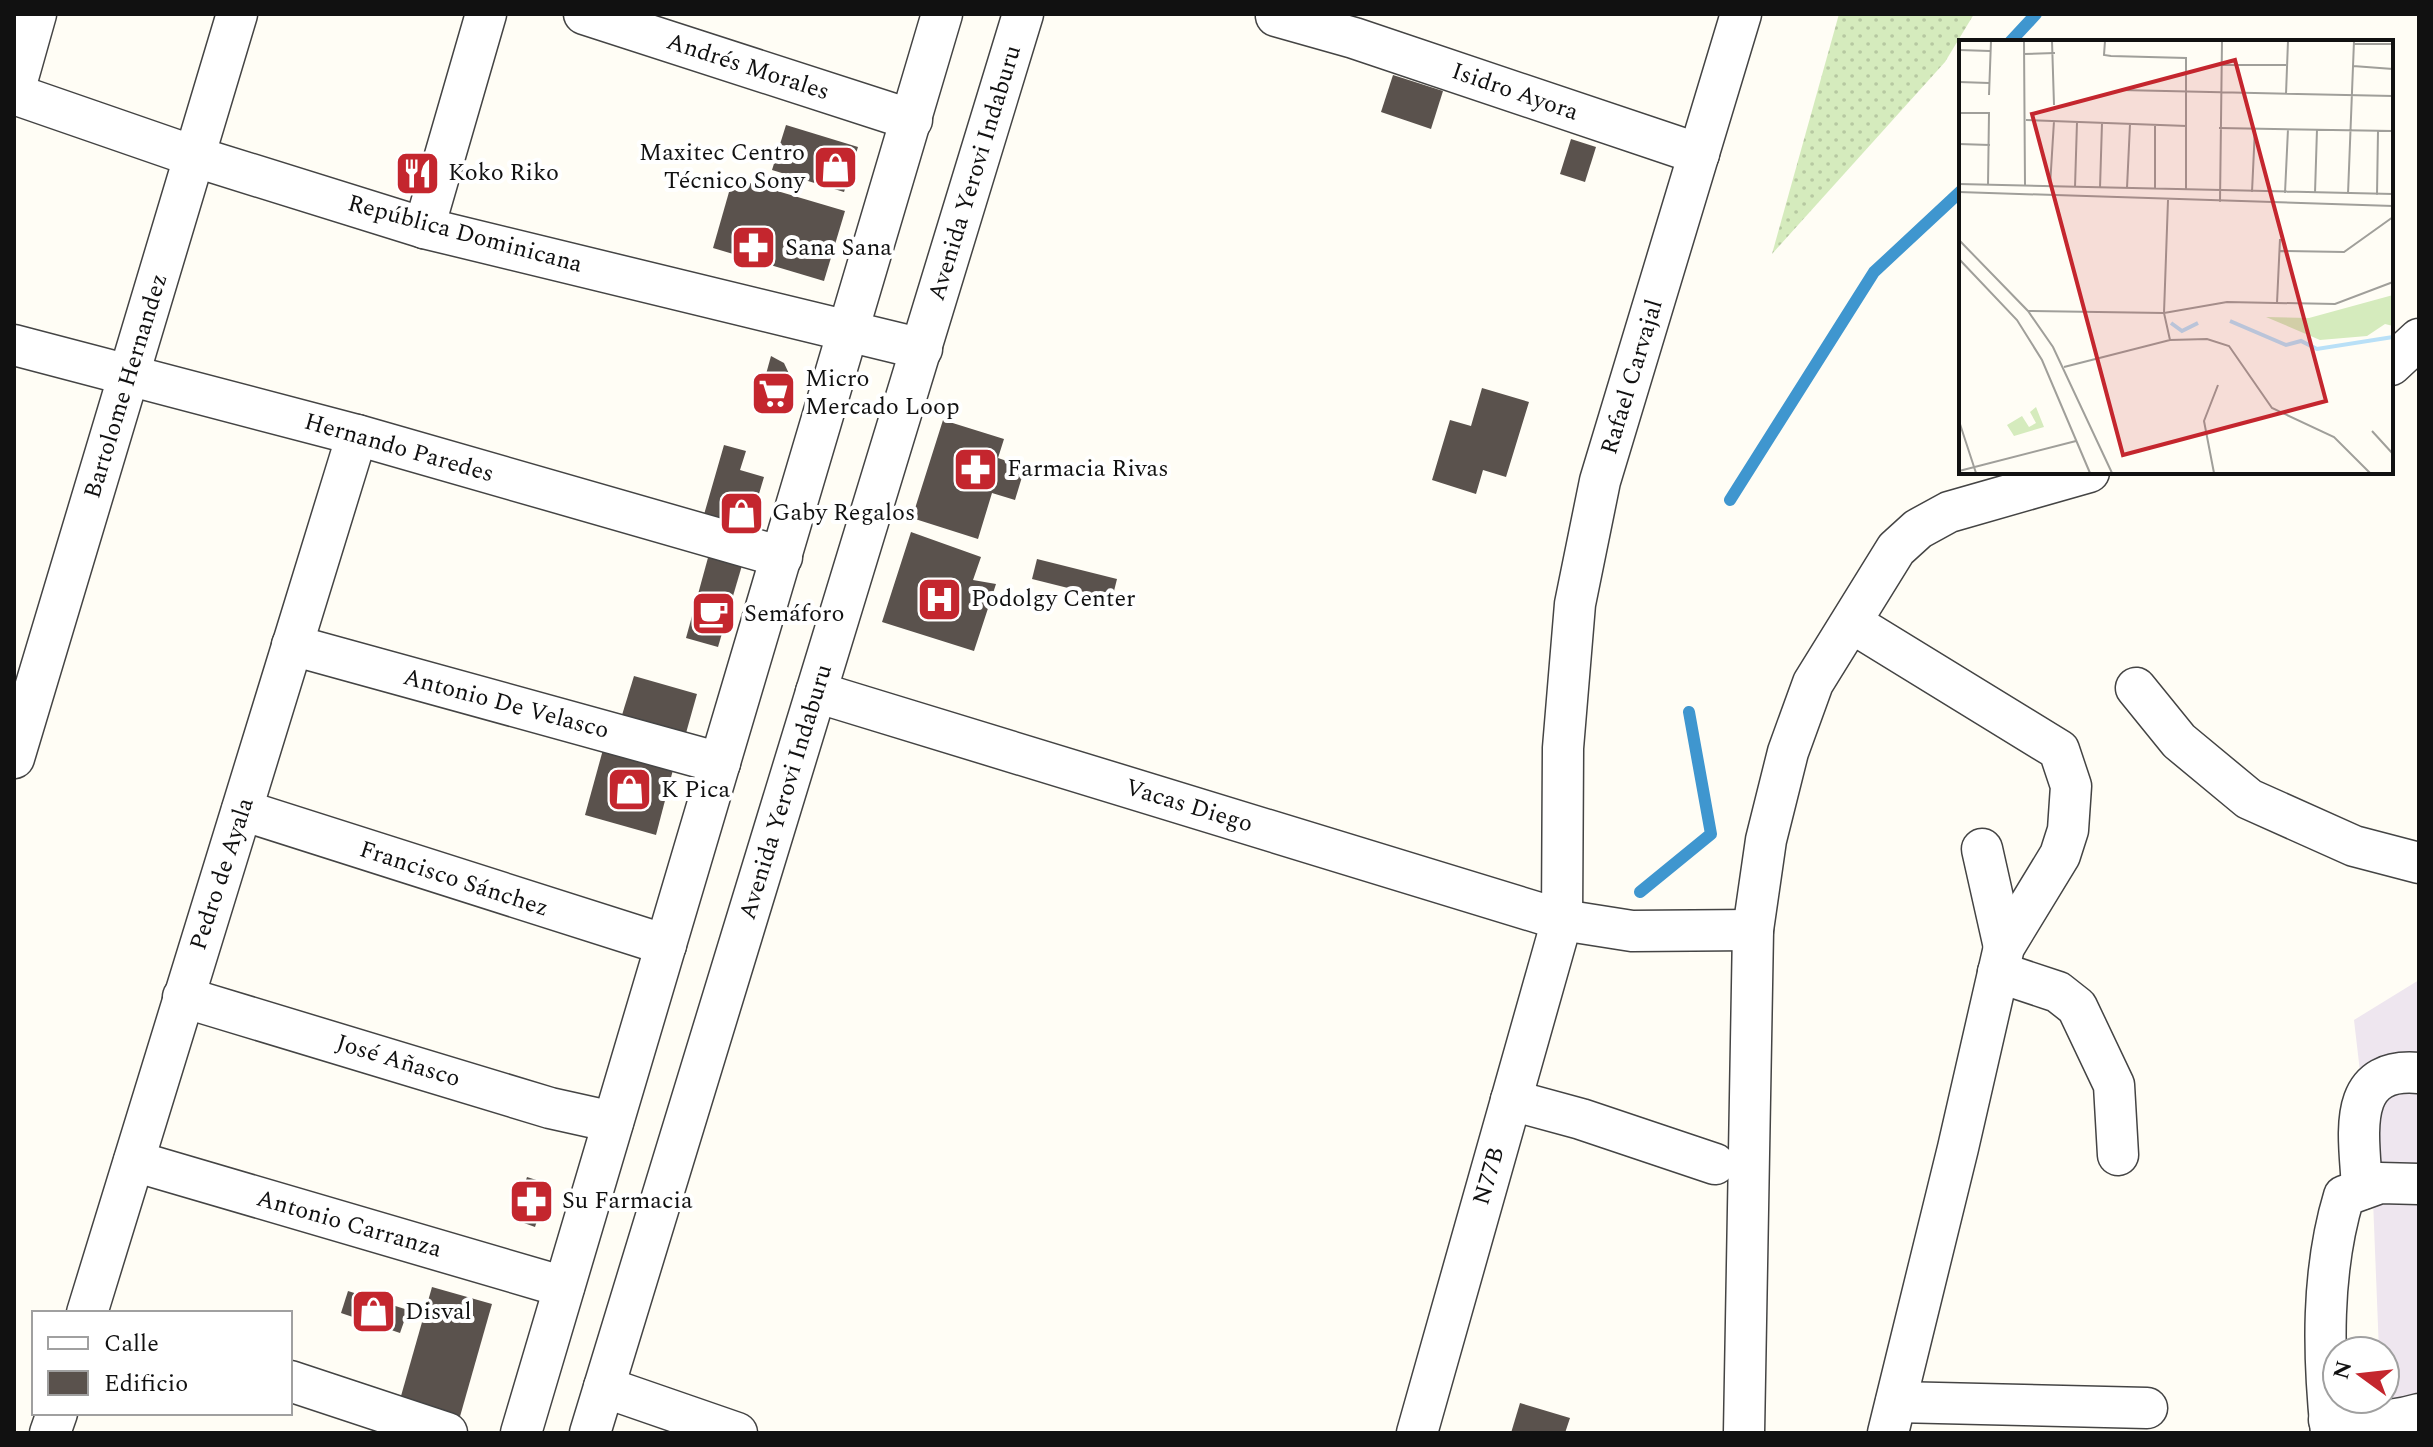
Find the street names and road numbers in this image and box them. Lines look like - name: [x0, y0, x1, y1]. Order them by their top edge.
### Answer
- street label: Andrés Morales: [662, 24, 834, 110]
- street label: Avenida Yerovi Indaburu: [919, 41, 1031, 305]
- street label: Isidro Ayora: [1447, 53, 1584, 131]
- street label: República Dominicana: [344, 185, 587, 283]
- street label: Bartolome Hernandez: [75, 269, 177, 503]
- street label: Rafael Carvajal: [1591, 295, 1673, 459]
- street label: Hernando Paredes: [300, 404, 498, 492]
- street label: Antonio De Velasco: [399, 659, 613, 749]
- street label: Avenida Yerovi Indaburu: [730, 660, 842, 924]
- street label: Vacas Diego: [1121, 770, 1257, 842]
- street label: Pedro de Ayala: [180, 793, 264, 955]
- street label: Francisco Sánchez: [355, 831, 553, 927]
- street label: José Añasco: [331, 1025, 465, 1097]
- street label: N77B: [1464, 1143, 1514, 1209]
- street label: Antonio Carranza: [252, 1180, 446, 1268]

